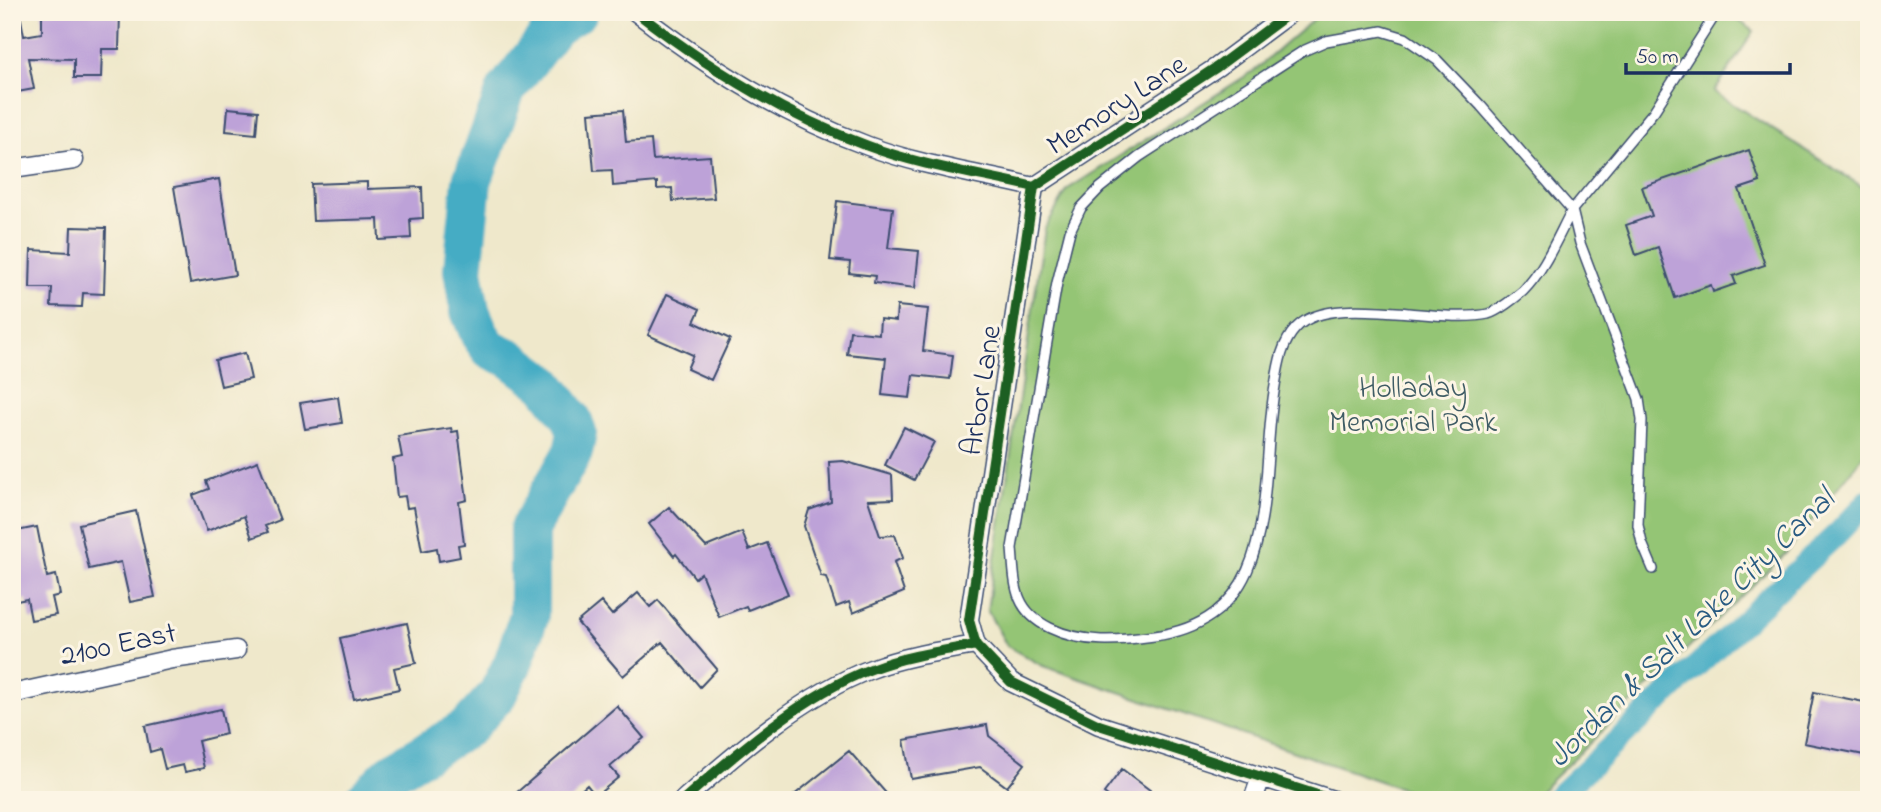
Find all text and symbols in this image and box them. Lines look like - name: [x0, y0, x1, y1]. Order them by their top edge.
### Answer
- scale bar: [1626, 32, 1790, 76]
- text: 50 m: [1636, 43, 1679, 73]
- street label: Memory Lane: [1039, 44, 1197, 168]
- street label: Arbor Lane: [951, 322, 1015, 459]
- park label: Holladay Memorial Park: [1329, 368, 1498, 446]
- water label: Jordan & Salt Lake City Canal: [1538, 477, 1850, 780]
- street label: 2100 East: [57, 612, 181, 680]

